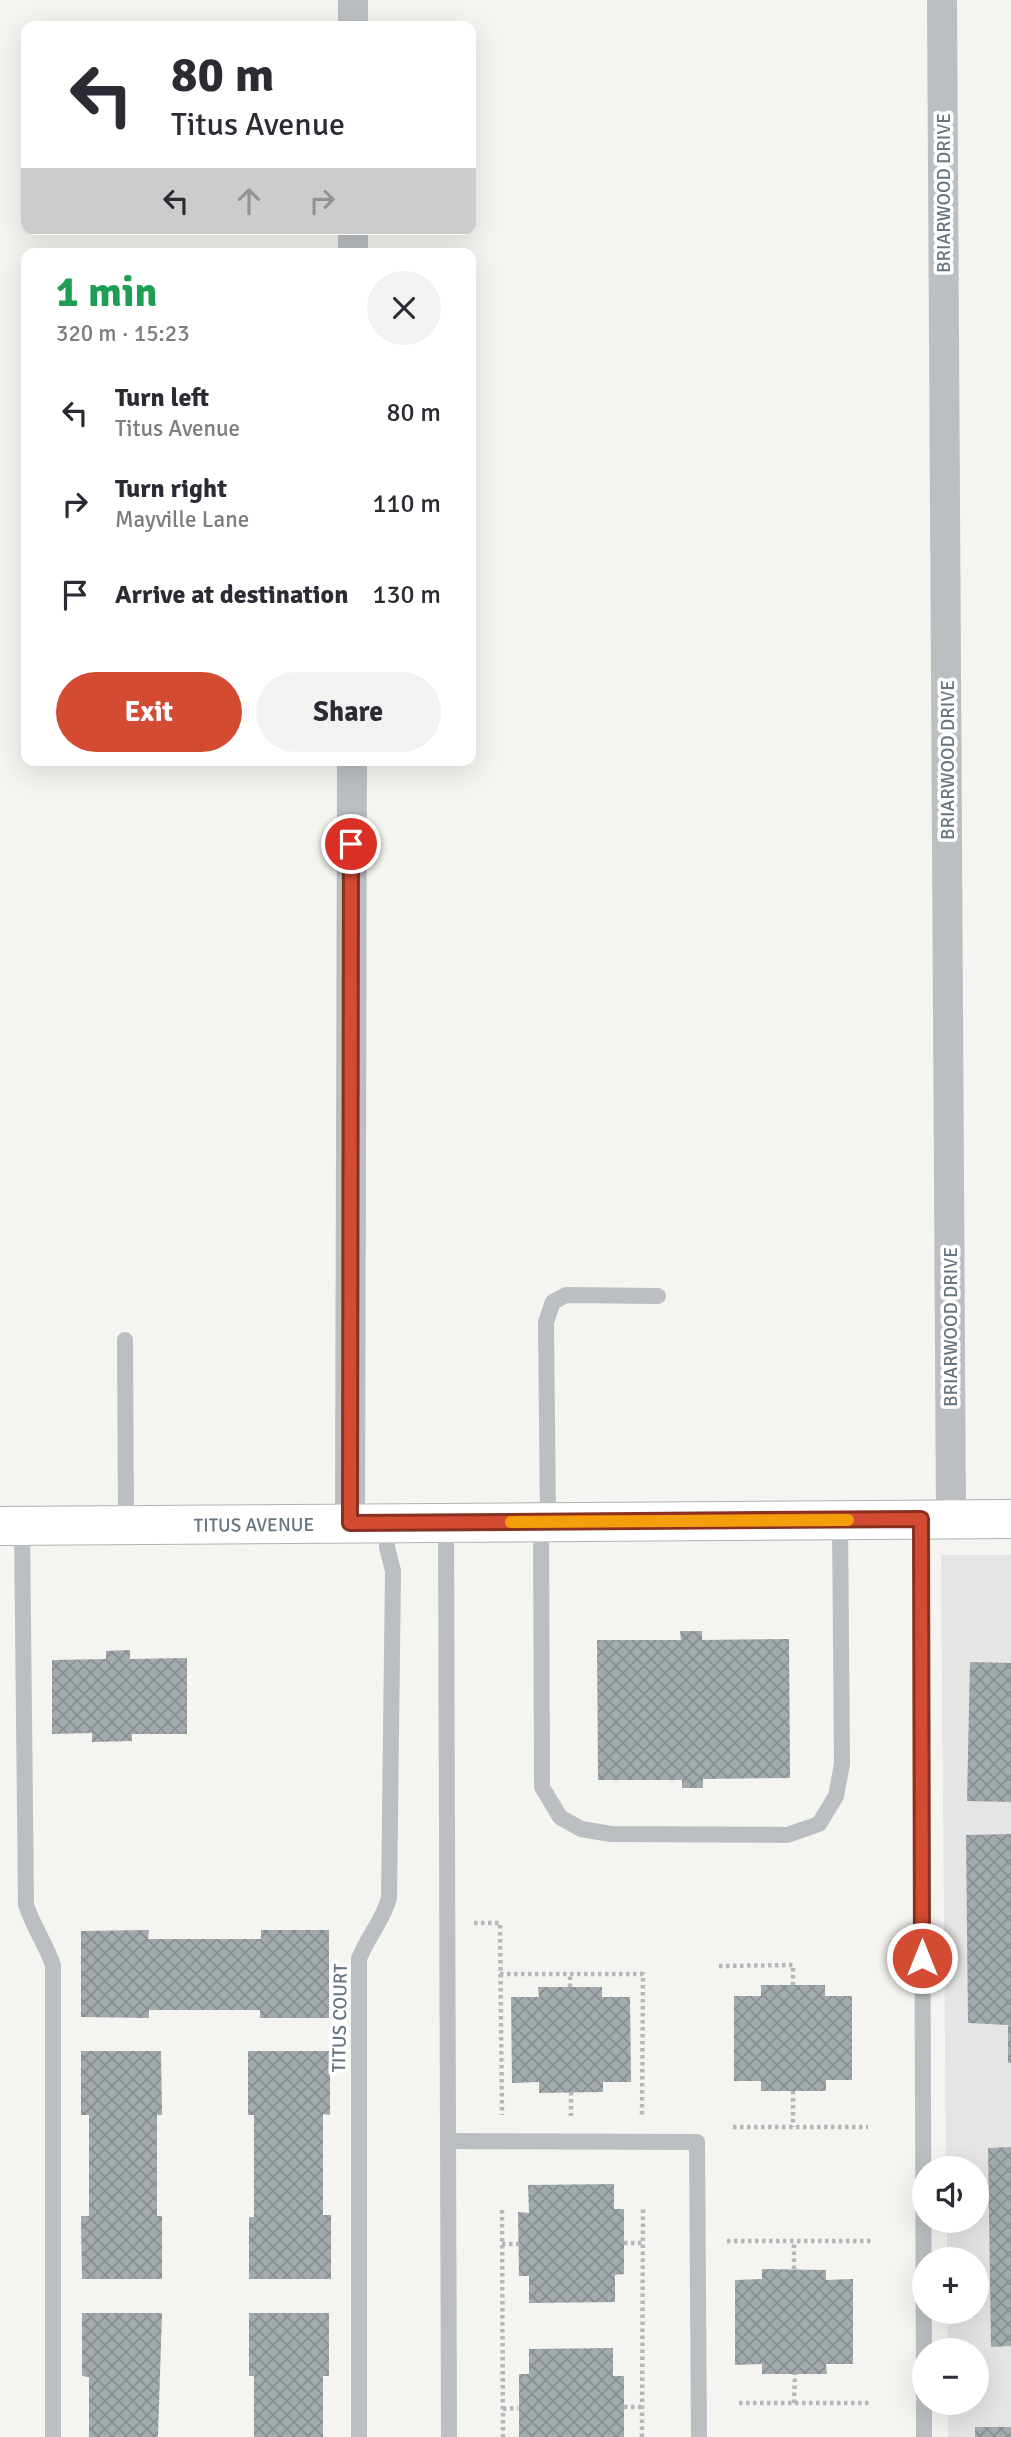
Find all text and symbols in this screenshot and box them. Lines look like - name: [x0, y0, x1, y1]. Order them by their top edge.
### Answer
- text: 80 m: [171, 45, 274, 105]
- icon: left: [56, 49, 147, 140]
- text: Titus Avenue: [171, 105, 345, 144]
- street label: BRIARWOOD DRIVE: [932, 113, 956, 273]
- icon: left: [157, 182, 195, 220]
- icon: ahead: [230, 182, 268, 220]
- icon: right: [303, 182, 341, 220]
- text: 1 min: [56, 267, 157, 318]
- button: close: [367, 271, 441, 345]
- text: 320 m · 15:23: [56, 319, 190, 348]
- text: Turn left: [115, 382, 209, 414]
- icon: left: [56, 394, 94, 432]
- text: 80 m: [386, 397, 441, 429]
- text: Titus Avenue: [115, 414, 240, 443]
- text: Turn right: [115, 473, 227, 505]
- icon: right: [56, 485, 94, 523]
- text: 110 m: [372, 488, 441, 520]
- text: Mayville Lane: [115, 505, 249, 534]
- icon: arrive: [56, 576, 94, 614]
- text: Arrive at destination: [115, 579, 348, 611]
- text: 130 m: [372, 579, 441, 611]
- button: Exit: [56, 672, 242, 752]
- button: Share: [256, 672, 441, 752]
- street label: BRIARWOOD DRIVE: [936, 680, 960, 840]
- pin: [321, 814, 381, 874]
- icon: arrive: [332, 825, 370, 863]
- street label: BRIARWOOD DRIVE: [939, 1247, 963, 1407]
- street label: TITUS AVENUE: [194, 1513, 314, 1538]
- position arrow: [885, 1921, 959, 1995]
- street label: TITUS COURT: [327, 1963, 353, 2073]
- map controls: [912, 2156, 989, 2415]
- button: sound: [912, 2156, 989, 2233]
- button: +: [912, 2247, 989, 2324]
- button: −: [912, 2338, 989, 2415]

